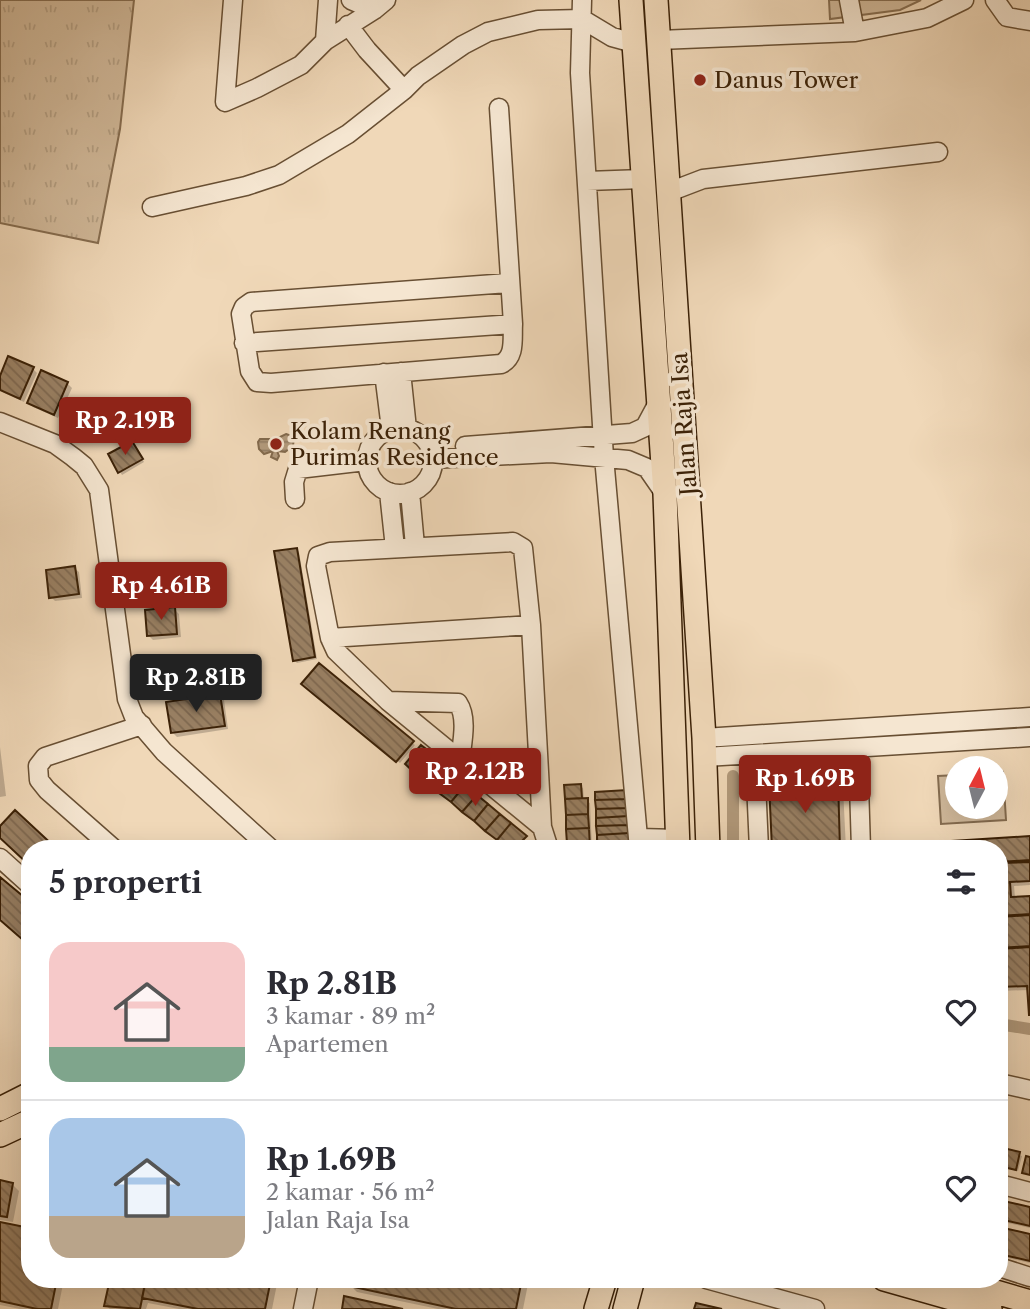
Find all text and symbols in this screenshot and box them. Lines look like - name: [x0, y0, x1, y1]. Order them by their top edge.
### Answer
- place label: Danus Tower: [714, 66, 859, 94]
- marker: Danus Tower: [692, 72, 708, 88]
- street label: Jalan Raja Isa: [665, 351, 703, 500]
- pin: Rp 2.19B: [53, 398, 197, 457]
- text: Rp 2.19B: [75, 406, 175, 434]
- place label: Kolam Renang Purimas Residence: [290, 417, 499, 471]
- marker: Kolam Renang Purimas Residence: [268, 436, 284, 452]
- pin: Rp 4.61B: [89, 562, 233, 622]
- text: Rp 4.61B: [111, 571, 211, 599]
- pin: Rp 2.81B: [124, 654, 268, 714]
- text: Rp 2.81B: [146, 663, 246, 691]
- pin: Rp 2.12B: [403, 748, 547, 808]
- pin: Rp 1.69B: [733, 756, 877, 815]
- north arrow: [945, 756, 1008, 819]
- map controls: [945, 756, 1008, 819]
- text: Rp 2.12B: [425, 757, 525, 785]
- text: Rp 1.69B: [755, 764, 855, 792]
- icon: filters: [942, 863, 980, 901]
- text: 5 properti: [49, 864, 202, 901]
- text: Rp 2.81B: [266, 965, 397, 1002]
- icon: home: [105, 970, 189, 1054]
- icon: heart: [942, 993, 980, 1031]
- text: 3 kamar · 89 m²: [266, 1002, 435, 1030]
- text: Apartemen: [266, 1030, 389, 1058]
- text: Rp 1.69B: [266, 1141, 397, 1178]
- icon: home: [105, 1146, 189, 1230]
- icon: heart: [942, 1169, 980, 1207]
- text: 2 kamar · 56 m²: [266, 1178, 435, 1206]
- text: Jalan Raja Isa: [266, 1206, 410, 1234]

